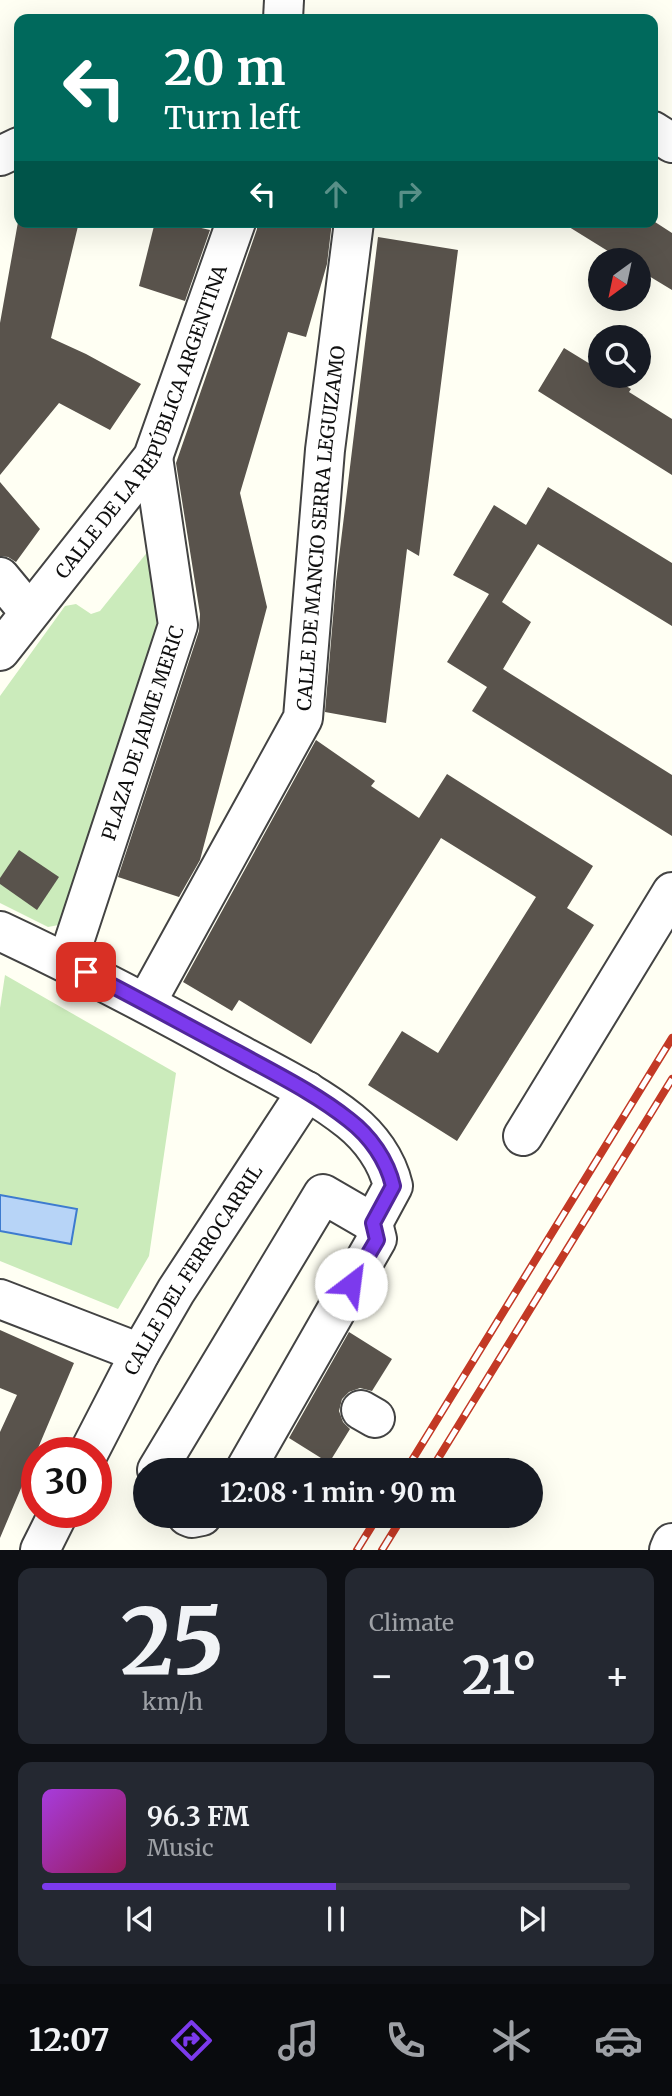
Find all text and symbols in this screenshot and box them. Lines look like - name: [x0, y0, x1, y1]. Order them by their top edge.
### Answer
- text: 20 m: [164, 37, 285, 98]
- icon: left: [49, 42, 140, 133]
- text: Turn left: [164, 98, 301, 138]
- icon: left: [244, 175, 282, 213]
- icon: ahead: [317, 175, 355, 213]
- icon: right: [390, 175, 428, 213]
- north arrow: [588, 248, 651, 312]
- map controls: [588, 248, 651, 388]
- street label: CALLE DE LA REPÚBLICA ARGENTINA: [50, 261, 232, 583]
- button: search: [588, 325, 651, 388]
- street label: CALLE DE MANCIO SERRA LEGUIZAMO: [292, 344, 350, 712]
- street label: PLAZA DE JAIME MERIC: [96, 623, 189, 843]
- pin: [56, 942, 116, 1002]
- icon: arrive: [67, 953, 105, 991]
- street label: CALLE DEL FERROCARRIL: [119, 1160, 268, 1379]
- position arrow: [314, 1247, 388, 1321]
- speed limit sign: 30: [21, 1437, 112, 1528]
- text: 12:08 · 1 min · 90 m: [220, 1476, 456, 1509]
- text: 25: [120, 1584, 225, 1699]
- text: Climate: [369, 1608, 454, 1637]
- text: 21°: [462, 1643, 537, 1708]
- text: −: [369, 1652, 394, 1699]
- text: +: [605, 1652, 630, 1699]
- text: km/h: [142, 1687, 203, 1716]
- text: 96.3 FM: [147, 1800, 249, 1833]
- text: Music: [147, 1833, 214, 1862]
- icon: previous: [121, 1900, 159, 1938]
- icon: pause: [317, 1900, 355, 1938]
- icon: next: [513, 1900, 551, 1938]
- icon: directions: [167, 2016, 216, 2065]
- icon: music: [274, 2016, 323, 2065]
- icon: phone: [381, 2016, 430, 2065]
- icon: climate: [487, 2016, 536, 2065]
- icon: car: [594, 2016, 643, 2065]
- text: 12:07: [29, 2020, 109, 2060]

